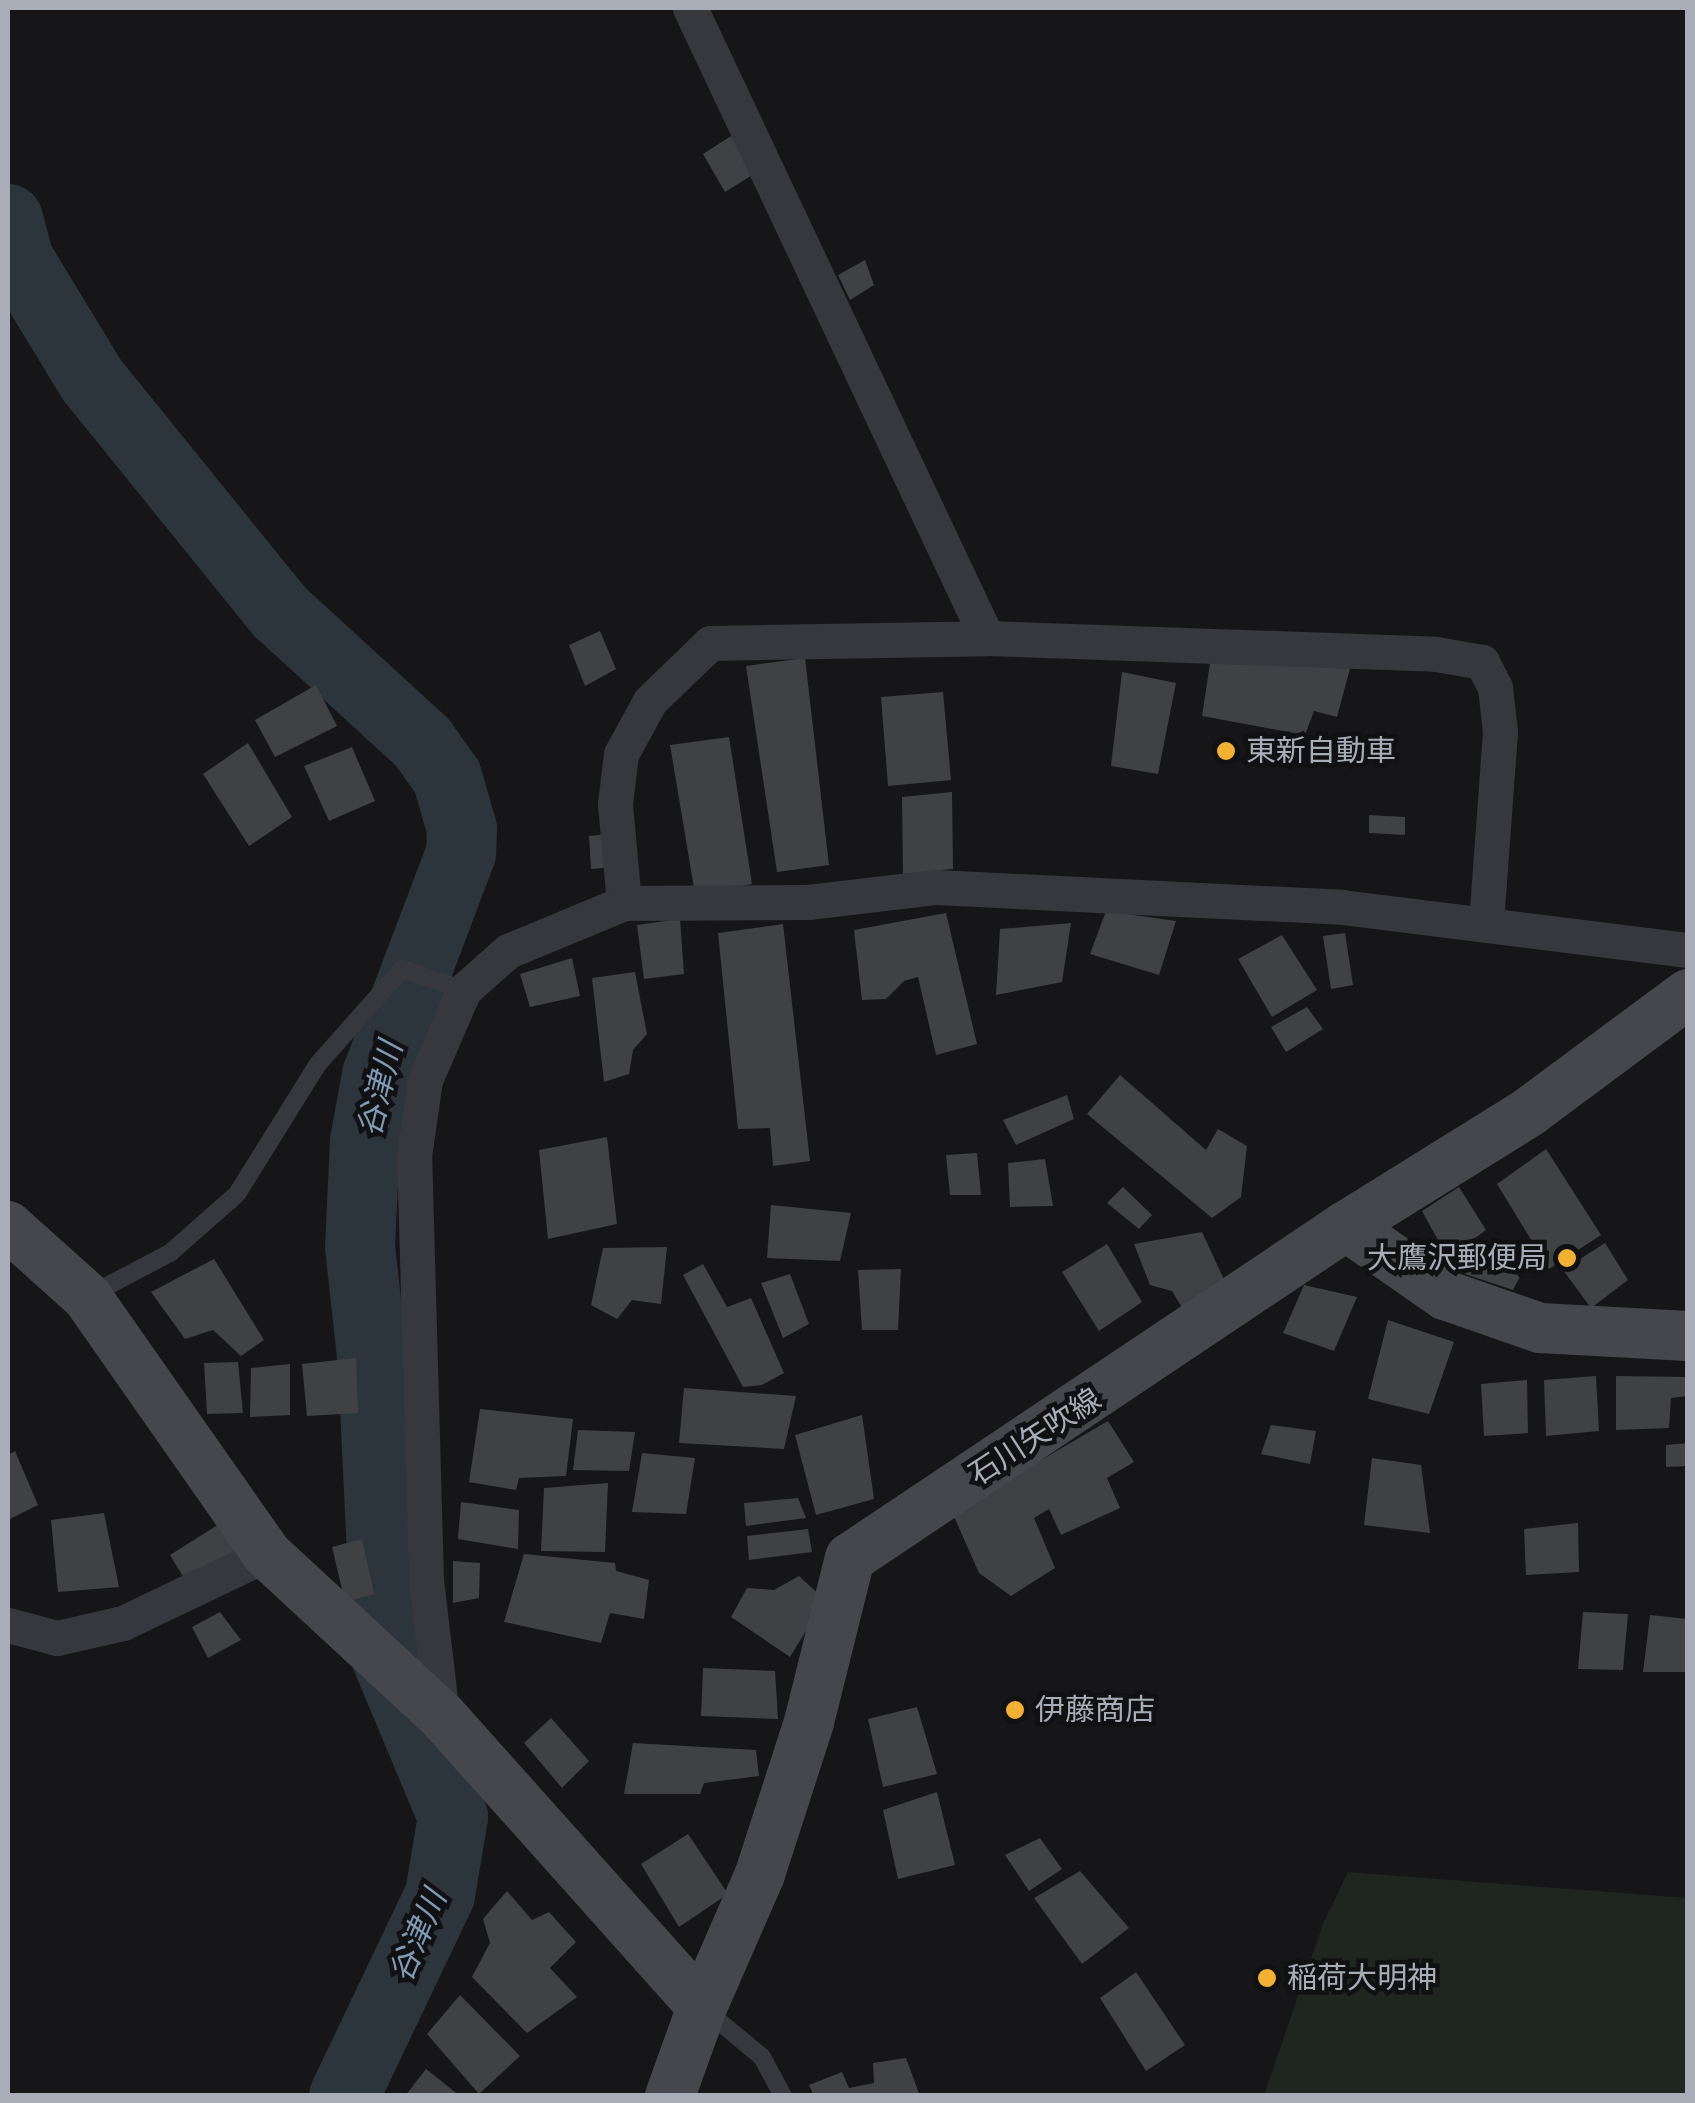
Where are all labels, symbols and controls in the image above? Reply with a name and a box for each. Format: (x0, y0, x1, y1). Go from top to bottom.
place label: 東新自動車 (1246, 733, 1396, 769)
marker: 東新自動車 (1215, 740, 1237, 762)
water label: 谷津川 (350, 1038, 410, 1140)
place label: 大鷹沢郵便局 (1367, 1240, 1547, 1276)
marker: 大鷹沢郵便局 (1556, 1247, 1578, 1269)
street label: 石川矢吹線 (962, 1381, 1108, 1493)
place label: 伊藤商店 (1035, 1692, 1155, 1728)
marker: 伊藤商店 (1004, 1699, 1026, 1721)
water label: 谷津川 (382, 1884, 454, 1988)
place label: 稲荷大明神 (1287, 1960, 1437, 1996)
marker: 稲荷大明神 (1256, 1967, 1278, 1989)

